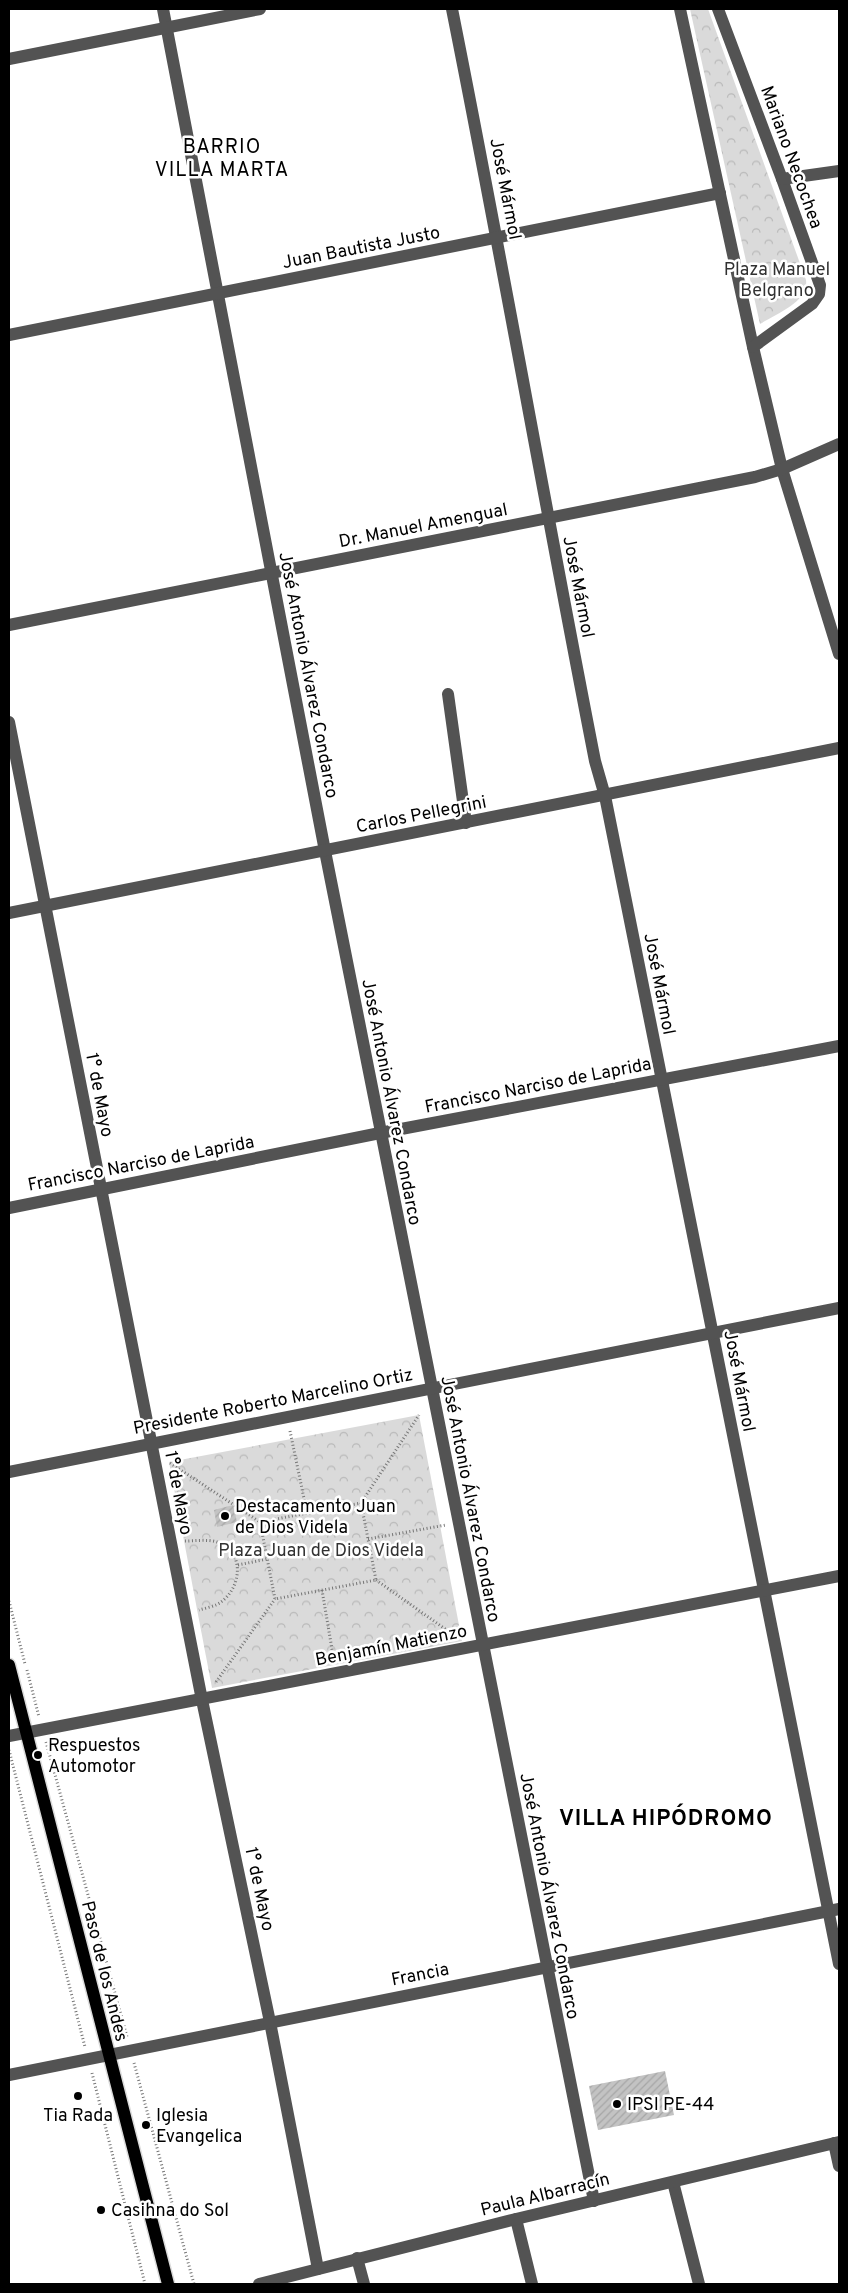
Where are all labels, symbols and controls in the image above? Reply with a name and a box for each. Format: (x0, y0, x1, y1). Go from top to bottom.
street label: Mariano Necochea (754, 83, 827, 232)
district label: BARRIO VILLA MARTA (155, 135, 289, 184)
street label: José Mármol (483, 137, 526, 242)
street label: Juan Bautista Justo (280, 222, 442, 275)
park label: Plaza Manuel Belgrano (724, 259, 830, 303)
street label: Dr. Manuel Amengual (337, 499, 510, 554)
street label: José Mármol (556, 535, 599, 640)
street label: José Antonio Álvarez Condarco (272, 550, 345, 800)
street label: Carlos Pellegrini (354, 792, 489, 839)
street label: José Mármol (637, 932, 680, 1037)
street label: José Antonio Álvarez Condarco (355, 977, 428, 1227)
street label: 1° de Mayo (79, 1051, 118, 1139)
street label: Francisco Narciso de Laprida (423, 1053, 654, 1120)
street label: Francisco Narciso de Laprida (26, 1131, 257, 1198)
street label: José Mármol (717, 1329, 760, 1434)
street label: Presidente Roberto Marcelino Ortiz (132, 1364, 415, 1441)
street label: José Antonio Álvarez Condarco (434, 1374, 507, 1624)
street label: 1° de Mayo (158, 1449, 197, 1537)
place label: Destacamento Juan de Dios Videla (235, 1496, 396, 1540)
marker: Destacamento Juan de Dios Videla (219, 1510, 231, 1522)
park label: Plaza Juan de Dios Videla (218, 1540, 424, 1563)
street label: Benjamín Matienzo (313, 1620, 469, 1672)
place label: Respuestos Automotor (48, 1735, 140, 1779)
marker: Respuestos Automotor (32, 1749, 44, 1761)
street label: José Antonio Álvarez Condarco (513, 1771, 586, 2021)
district label: VILLA HIPÓDROMO (559, 1803, 773, 1833)
street label: 1° de Mayo (238, 1845, 279, 1933)
street label: Paso de los Andes (75, 1899, 132, 2044)
street label: Francia (389, 1959, 451, 1992)
marker: Tia Rada (72, 2090, 84, 2102)
place label: IPSI PE-44 (627, 2094, 714, 2117)
marker: IPSI PE-44 (611, 2098, 623, 2110)
place label: Tia Rada (43, 2105, 113, 2128)
place label: Iglesia Evangelica (156, 2105, 242, 2149)
marker: Iglesia Evangelica (140, 2119, 152, 2131)
street label: Paula Albarracín (478, 2168, 612, 2223)
place label: Casihna do Sol (111, 2200, 229, 2223)
marker: Casihna do Sol (95, 2204, 107, 2216)

